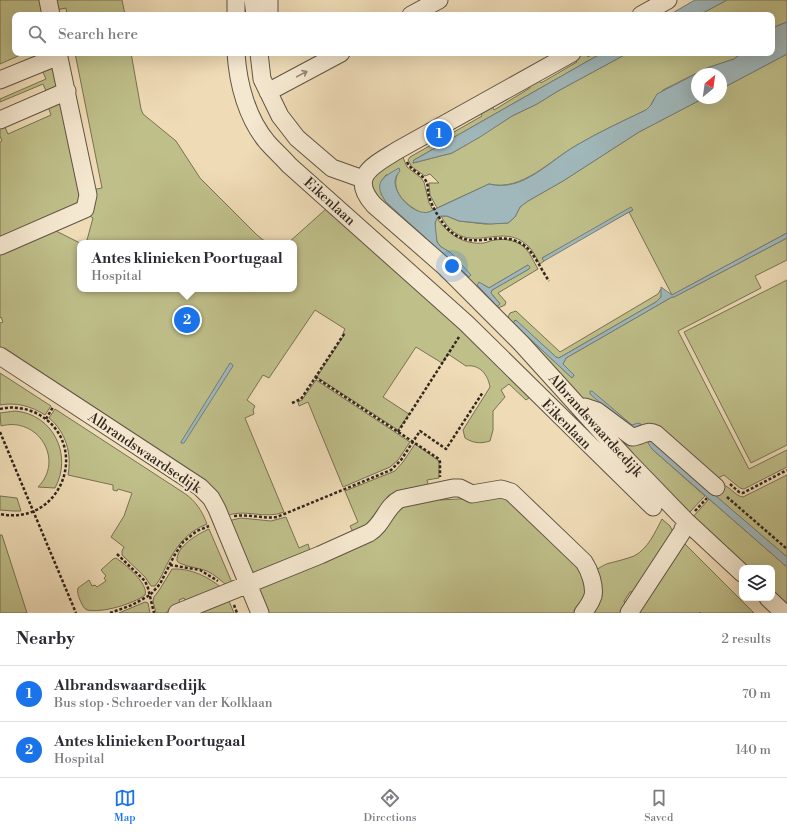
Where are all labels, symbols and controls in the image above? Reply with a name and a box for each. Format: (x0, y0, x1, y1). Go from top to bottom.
search box (12, 12, 775, 56)
icon: search (26, 23, 48, 45)
text: Search here (58, 25, 138, 44)
north arrow (691, 68, 727, 104)
one-way arrow (296, 69, 308, 77)
pin: 1 (426, 119, 452, 149)
street label: Eikenlaan (300, 174, 359, 230)
popup (77, 240, 297, 292)
text: Antes klinieken Poortugaal (91, 249, 283, 268)
your location (442, 256, 462, 276)
text: Hospital (91, 268, 142, 284)
pin: 2 (174, 305, 200, 335)
street label: Albrandswaardsedijk (543, 370, 647, 482)
street label: Eikenlaan (537, 396, 596, 454)
street label: Albrandswaardsedijk (84, 408, 205, 498)
map controls (739, 565, 775, 601)
button: layers (739, 565, 775, 601)
text: Nearby (16, 628, 75, 650)
text: 2 results (722, 631, 771, 647)
text: Albrandswaardsedijk (54, 676, 207, 695)
text: 1 (26, 686, 32, 702)
text: 70 m (742, 686, 771, 702)
text: Bus stop · Schroeder van der Kolklaan (54, 695, 272, 711)
text: Antes klinieken Poortugaal (54, 732, 245, 751)
text: 2 (25, 742, 33, 758)
text: 140 m (735, 742, 771, 758)
text: Hospital (54, 751, 104, 767)
tab: Map (114, 787, 136, 825)
tab: Directions (364, 787, 417, 825)
tab: Saved (644, 787, 673, 825)

